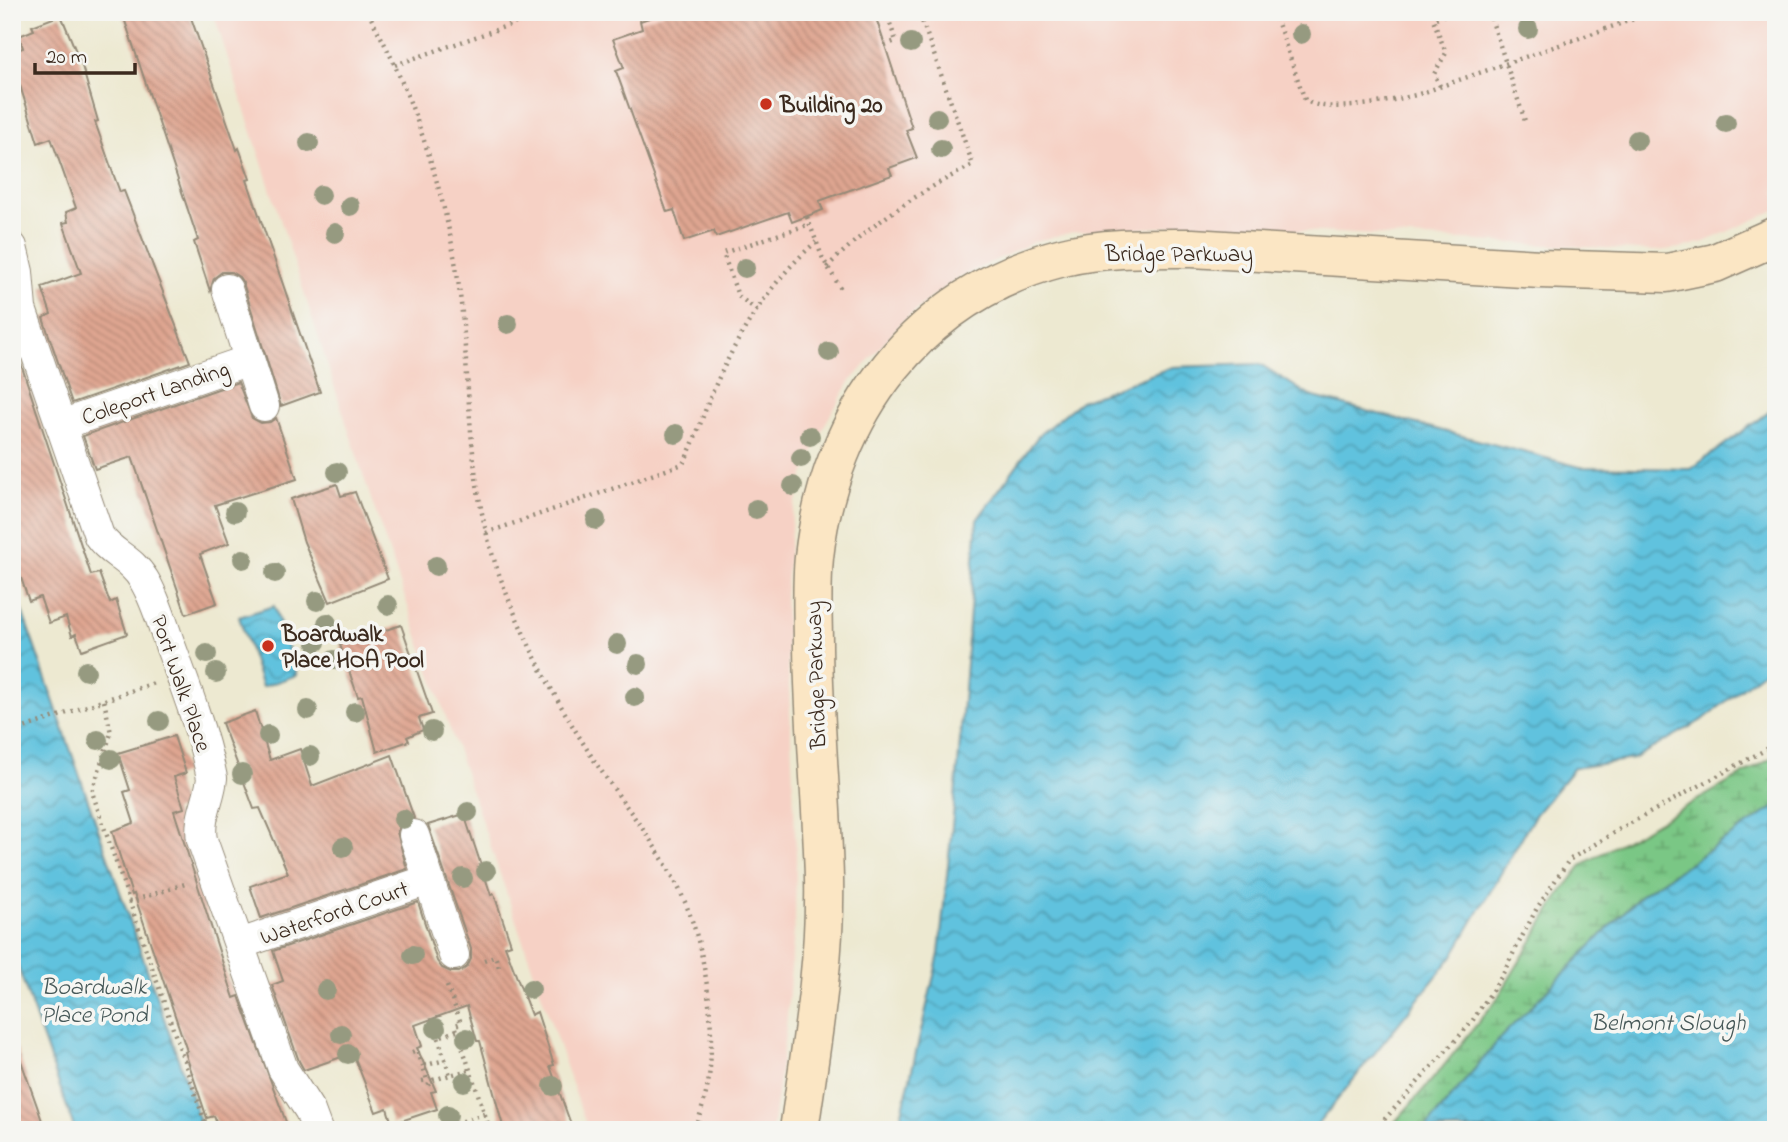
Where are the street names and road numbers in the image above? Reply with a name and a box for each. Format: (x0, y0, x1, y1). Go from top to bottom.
street label: Bridge Parkway (1104, 239, 1253, 274)
street label: Coleport Landing (78, 354, 234, 436)
street label: Bridge Parkway (798, 600, 839, 750)
street label: Port Walk Place (141, 611, 219, 758)
street label: Waterford Court (256, 873, 414, 955)

